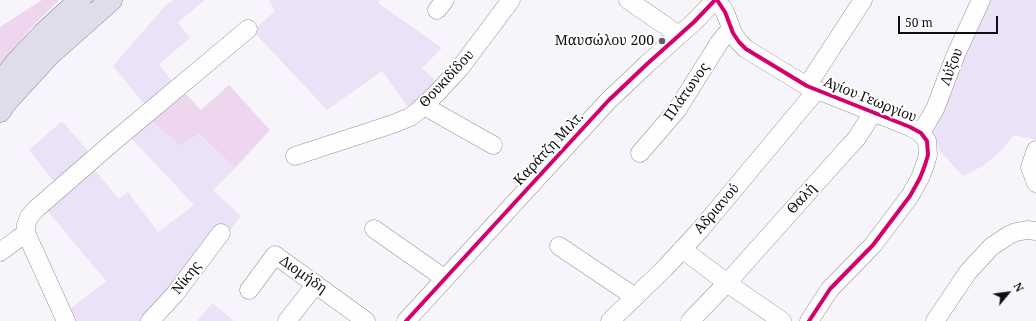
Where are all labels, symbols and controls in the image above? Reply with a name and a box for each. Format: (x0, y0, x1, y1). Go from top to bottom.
scale bar (900, 8, 1000, 34)
text: 50 m (905, 14, 933, 31)
place label: Μαυσώλου 200 (555, 33, 654, 49)
marker: Μαυσώλου 200 (657, 36, 667, 46)
street label: Λύξου (937, 46, 967, 88)
street label: Θουκιδίδου (416, 47, 478, 111)
street label: Πλάτωνος (661, 60, 713, 124)
street label: Αγίου Γεωργίου (821, 74, 919, 126)
street label: Καράτζη Μιλτ. (511, 109, 587, 189)
street label: Αδριανού (691, 180, 743, 238)
street label: Θαλή (784, 180, 820, 218)
street label: Διομήδη (276, 253, 330, 297)
street label: Νίκης (169, 258, 205, 298)
north arrow (988, 273, 1028, 313)
text: N (1010, 280, 1028, 294)

